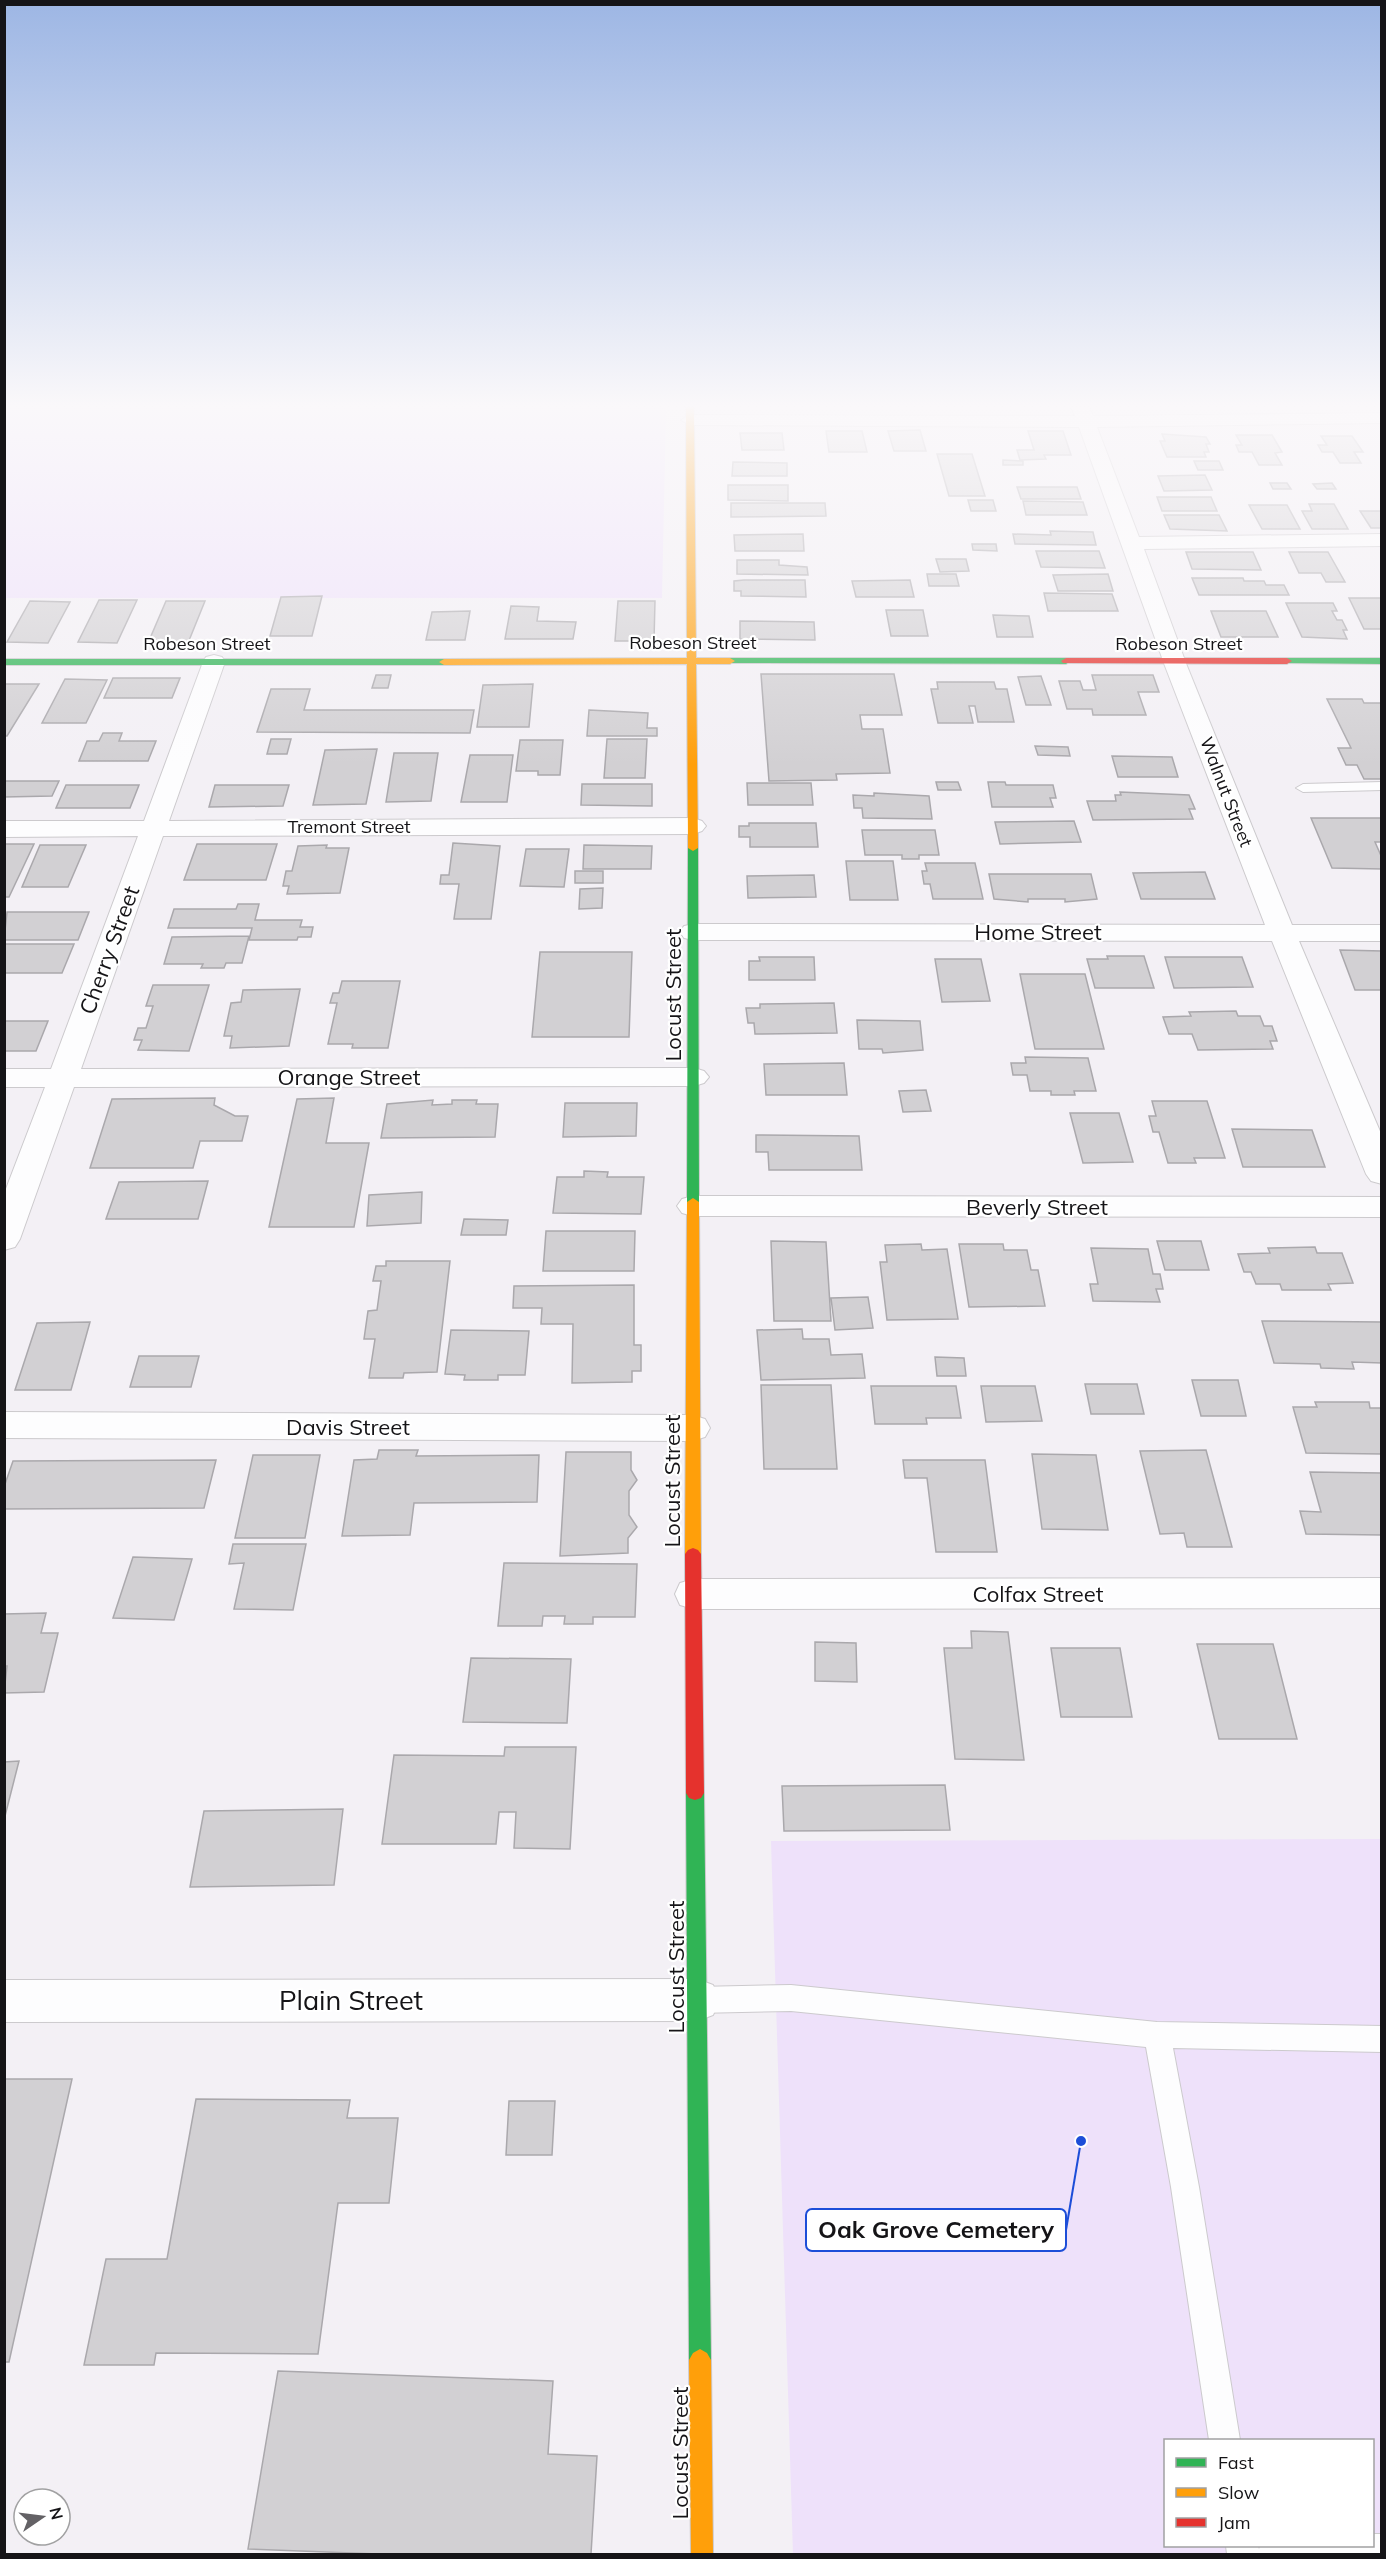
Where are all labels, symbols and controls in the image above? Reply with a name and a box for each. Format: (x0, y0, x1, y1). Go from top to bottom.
street label: Robeson Street (629, 631, 757, 654)
street label: Robeson Street (143, 632, 271, 655)
street label: Robeson Street (1115, 632, 1243, 655)
street label: Walnut Street (1195, 734, 1258, 850)
street label: Tremont Street (287, 815, 411, 838)
street label: Cherry Street (73, 882, 145, 1018)
street label: Home Street (974, 918, 1102, 946)
street label: Locust Street (659, 928, 687, 1062)
street label: Orange Street (278, 1063, 421, 1091)
street label: Beverly Street (966, 1193, 1108, 1221)
street label: Davis Street (286, 1413, 410, 1441)
street label: Locust Street (658, 1414, 686, 1548)
street label: Colfax Street (973, 1580, 1104, 1608)
street label: Locust Street (662, 1900, 690, 2034)
street label: Plain Street (279, 1983, 423, 2017)
callout: Oak Grove Cemetery (806, 2209, 1066, 2251)
text: Oak Grove Cemetery (818, 2214, 1055, 2244)
street label: Locust Street (666, 2386, 694, 2520)
legend (1164, 2439, 1374, 2547)
text: Fast (1218, 2451, 1254, 2474)
text: Slow (1218, 2481, 1260, 2504)
north arrow (12, 2487, 72, 2547)
text: N (45, 2505, 68, 2522)
text: Jam (1218, 2511, 1251, 2534)

